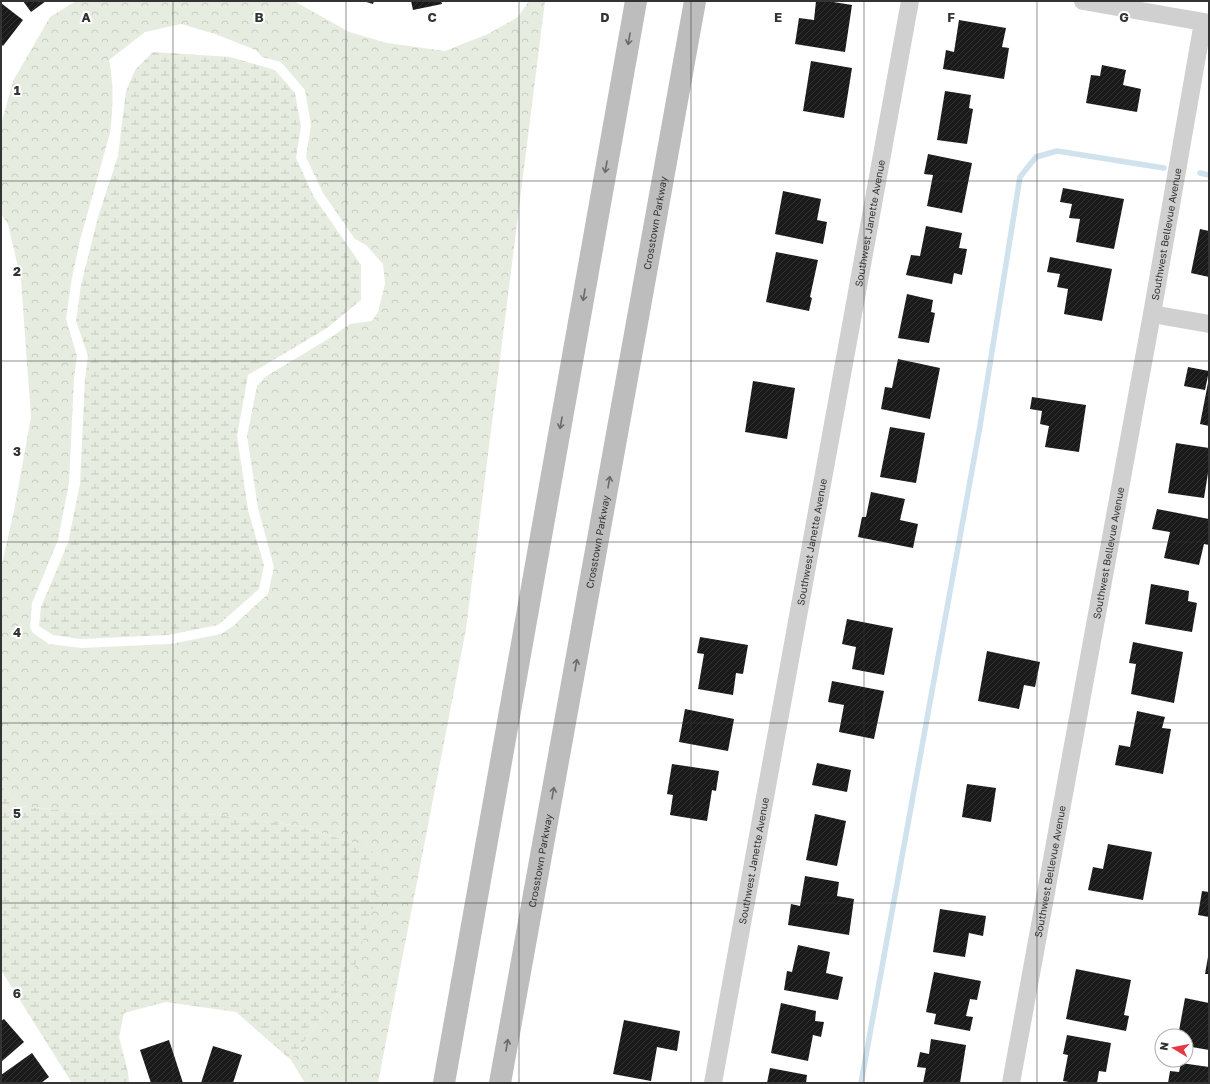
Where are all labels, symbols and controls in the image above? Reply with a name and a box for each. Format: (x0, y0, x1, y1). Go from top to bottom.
text: A (81, 9, 91, 25)
text: B (254, 9, 264, 25)
text: C (427, 9, 437, 25)
text: D (600, 9, 610, 25)
text: E (774, 9, 782, 25)
text: F (947, 9, 955, 25)
text: G (1119, 9, 1129, 25)
one-way arrow (625, 33, 633, 46)
text: 1 (14, 82, 21, 98)
street label: Southwest Janette Avenue (852, 158, 887, 288)
one-way arrow (602, 161, 610, 174)
street label: Southwest Bellevue Avenue (1149, 167, 1183, 301)
street label: Crosstown Parkway (641, 175, 669, 270)
text: 2 (13, 263, 21, 279)
one-way arrow (579, 289, 587, 302)
one-way arrow (557, 417, 565, 430)
text: 3 (13, 443, 21, 459)
one-way arrow (605, 476, 613, 489)
street label: Southwest Janette Avenue (794, 477, 829, 606)
street label: Southwest Bellevue Avenue (1090, 486, 1126, 620)
street label: Crosstown Parkway (583, 494, 612, 589)
text: 4 (13, 624, 21, 640)
one-way arrow (572, 659, 580, 672)
one-way arrow (549, 787, 557, 800)
street label: Southwest Janette Avenue (736, 796, 771, 925)
street label: Southwest Bellevue Avenue (1032, 804, 1068, 938)
text: 5 (13, 805, 21, 821)
street label: Crosstown Parkway (526, 813, 554, 908)
text: 6 (13, 985, 21, 1001)
north arrow (1154, 1028, 1194, 1068)
one-way arrow (504, 1039, 512, 1052)
text: N (1157, 1041, 1171, 1051)

